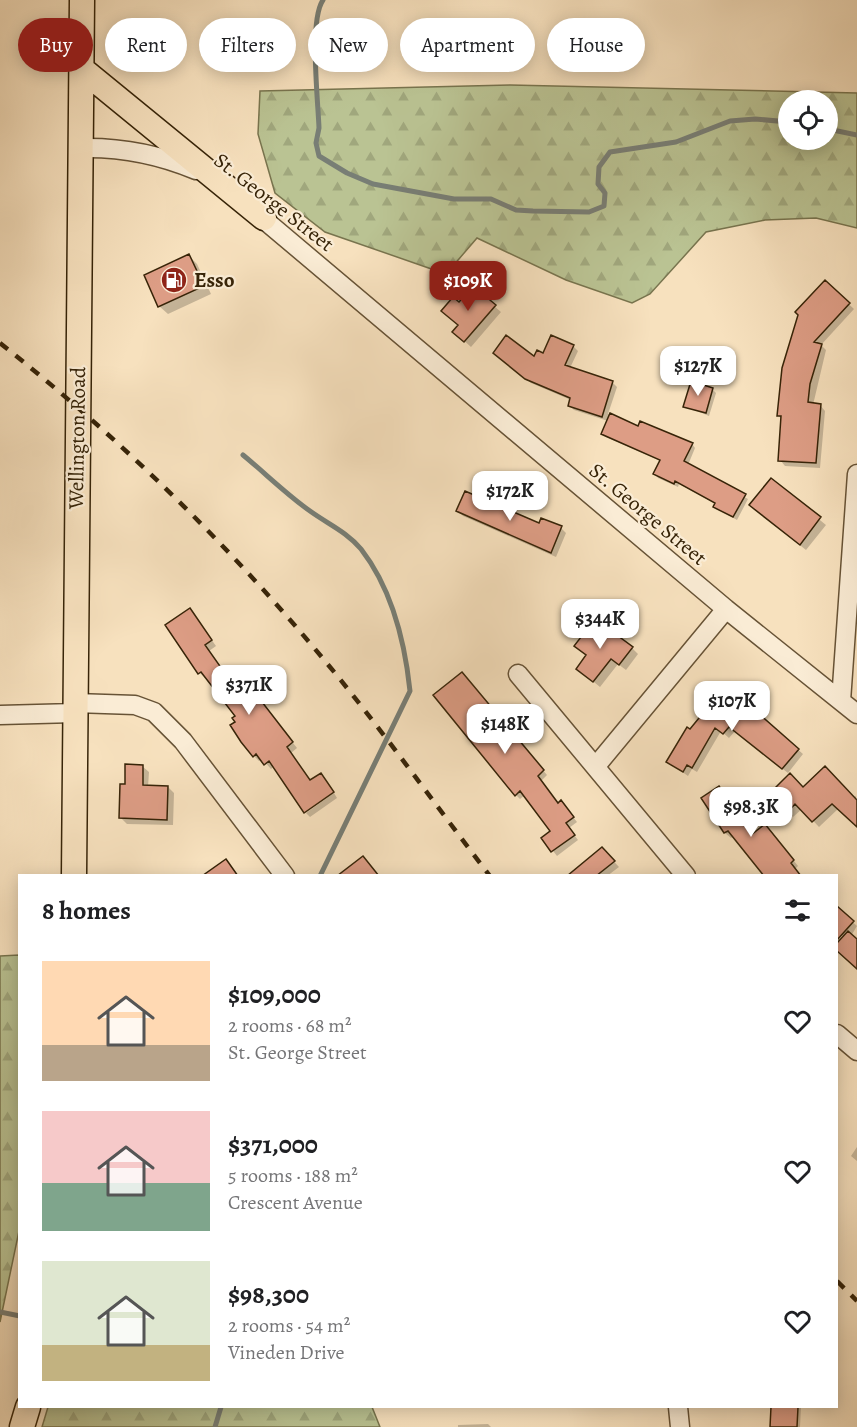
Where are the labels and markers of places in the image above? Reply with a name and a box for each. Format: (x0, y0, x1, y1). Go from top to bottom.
pin: $109K (426, 261, 510, 312)
fuel station icon: Esso (159, 265, 189, 295)
place label: Esso (194, 266, 235, 294)
pin: $127K (656, 346, 740, 397)
pin: $172K (468, 471, 552, 522)
pin: $344K (558, 599, 642, 650)
pin: $371K (207, 665, 291, 716)
pin: $107K (690, 681, 774, 732)
pin: $148K (463, 704, 547, 755)
pin: $98.3K (702, 787, 800, 838)

